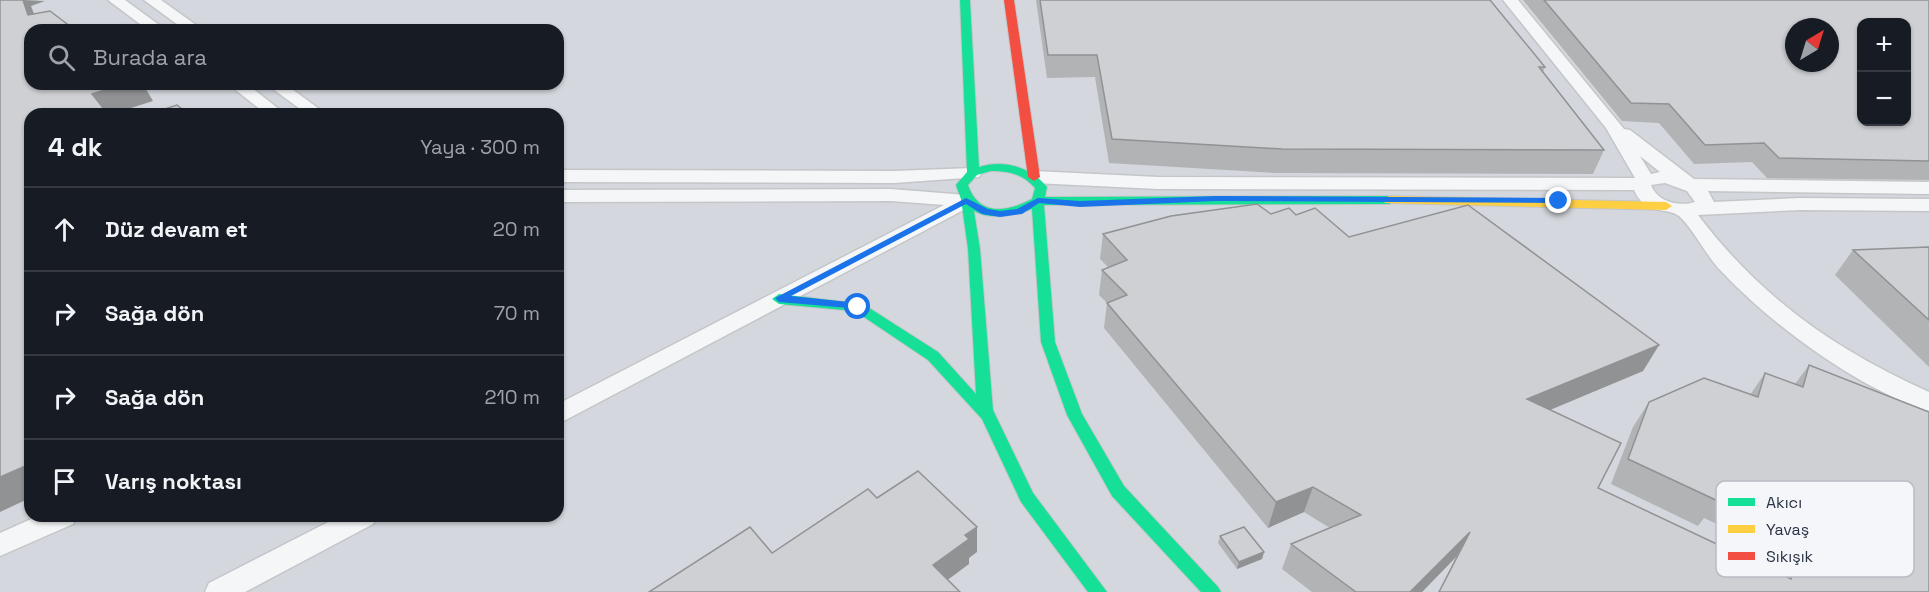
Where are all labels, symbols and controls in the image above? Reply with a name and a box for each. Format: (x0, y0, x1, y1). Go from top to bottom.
north arrow (1785, 18, 1839, 72)
map controls (1857, 18, 1911, 126)
button: + (1857, 18, 1911, 72)
search box (24, 24, 564, 90)
icon: search (45, 41, 78, 74)
text: Burada ara (93, 43, 207, 71)
button: − (1857, 72, 1911, 126)
text: 4 dk (48, 130, 102, 164)
text: Yaya · 300 m (420, 134, 540, 160)
route end (1545, 187, 1571, 213)
icon: ahead (48, 213, 81, 246)
text: Düz devam et (105, 215, 248, 243)
text: 20 m (493, 216, 540, 242)
route start (844, 293, 870, 319)
icon: right (48, 297, 81, 330)
text: Sağa dön (105, 299, 204, 327)
text: 70 m (494, 300, 540, 326)
icon: right (48, 381, 81, 414)
text: Sağa dön (105, 383, 204, 411)
text: 210 m (484, 384, 540, 410)
icon: arrive (48, 465, 81, 498)
text: Varış noktası (105, 467, 242, 495)
legend (1716, 481, 1914, 577)
text: Akıcı (1766, 492, 1802, 513)
text: Yavaş (1766, 519, 1809, 540)
text: Sıkışık (1766, 546, 1814, 567)

